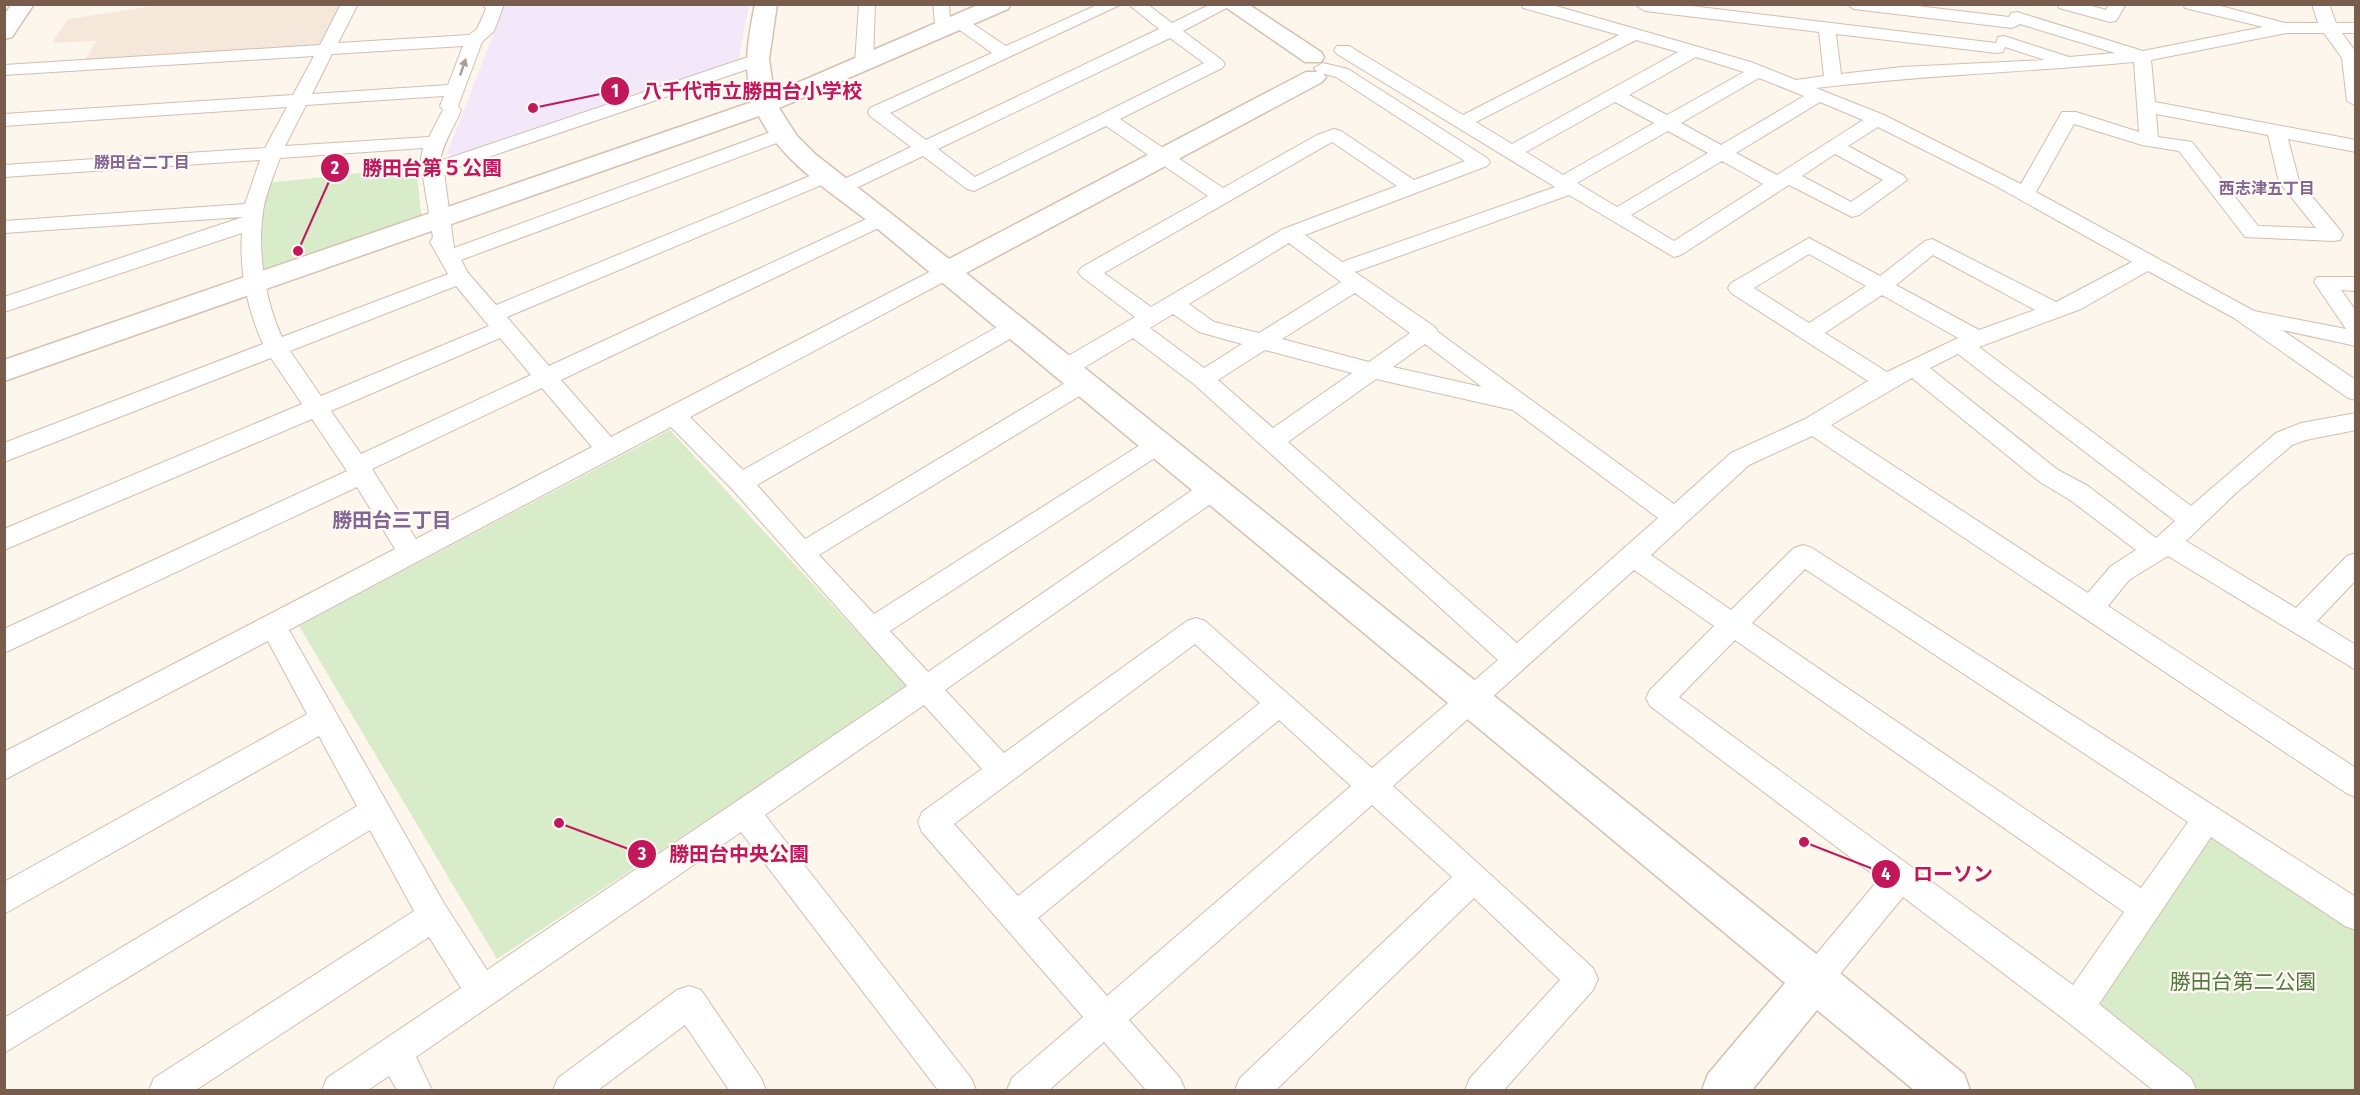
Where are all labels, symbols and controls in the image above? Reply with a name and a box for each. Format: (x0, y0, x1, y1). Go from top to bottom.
one-way arrow (459, 58, 468, 76)
callout: 八千代市立勝田台小学校 (600, 72, 874, 110)
text: 八千代市立勝田台小学校 (642, 79, 862, 103)
text: 1 (611, 80, 619, 102)
callout: 勝田台第５公園 (320, 149, 514, 187)
district label: 勝田台二丁目 (94, 153, 190, 172)
text: 勝田台第５公園 (362, 156, 502, 180)
text: 2 (330, 157, 339, 179)
district label: 西志津五丁目 (2219, 179, 2315, 198)
district label: 勝田台三丁目 (332, 508, 452, 532)
callout: 勝田台中央公園 (627, 835, 821, 873)
text: 勝田台中央公園 (669, 842, 809, 866)
text: 3 (637, 843, 647, 865)
callout: ローソン (1871, 855, 2005, 893)
text: ローソン (1913, 862, 1993, 886)
text: 4 (1881, 863, 1891, 885)
park label: 勝田台第二公園 (2170, 969, 2317, 995)

